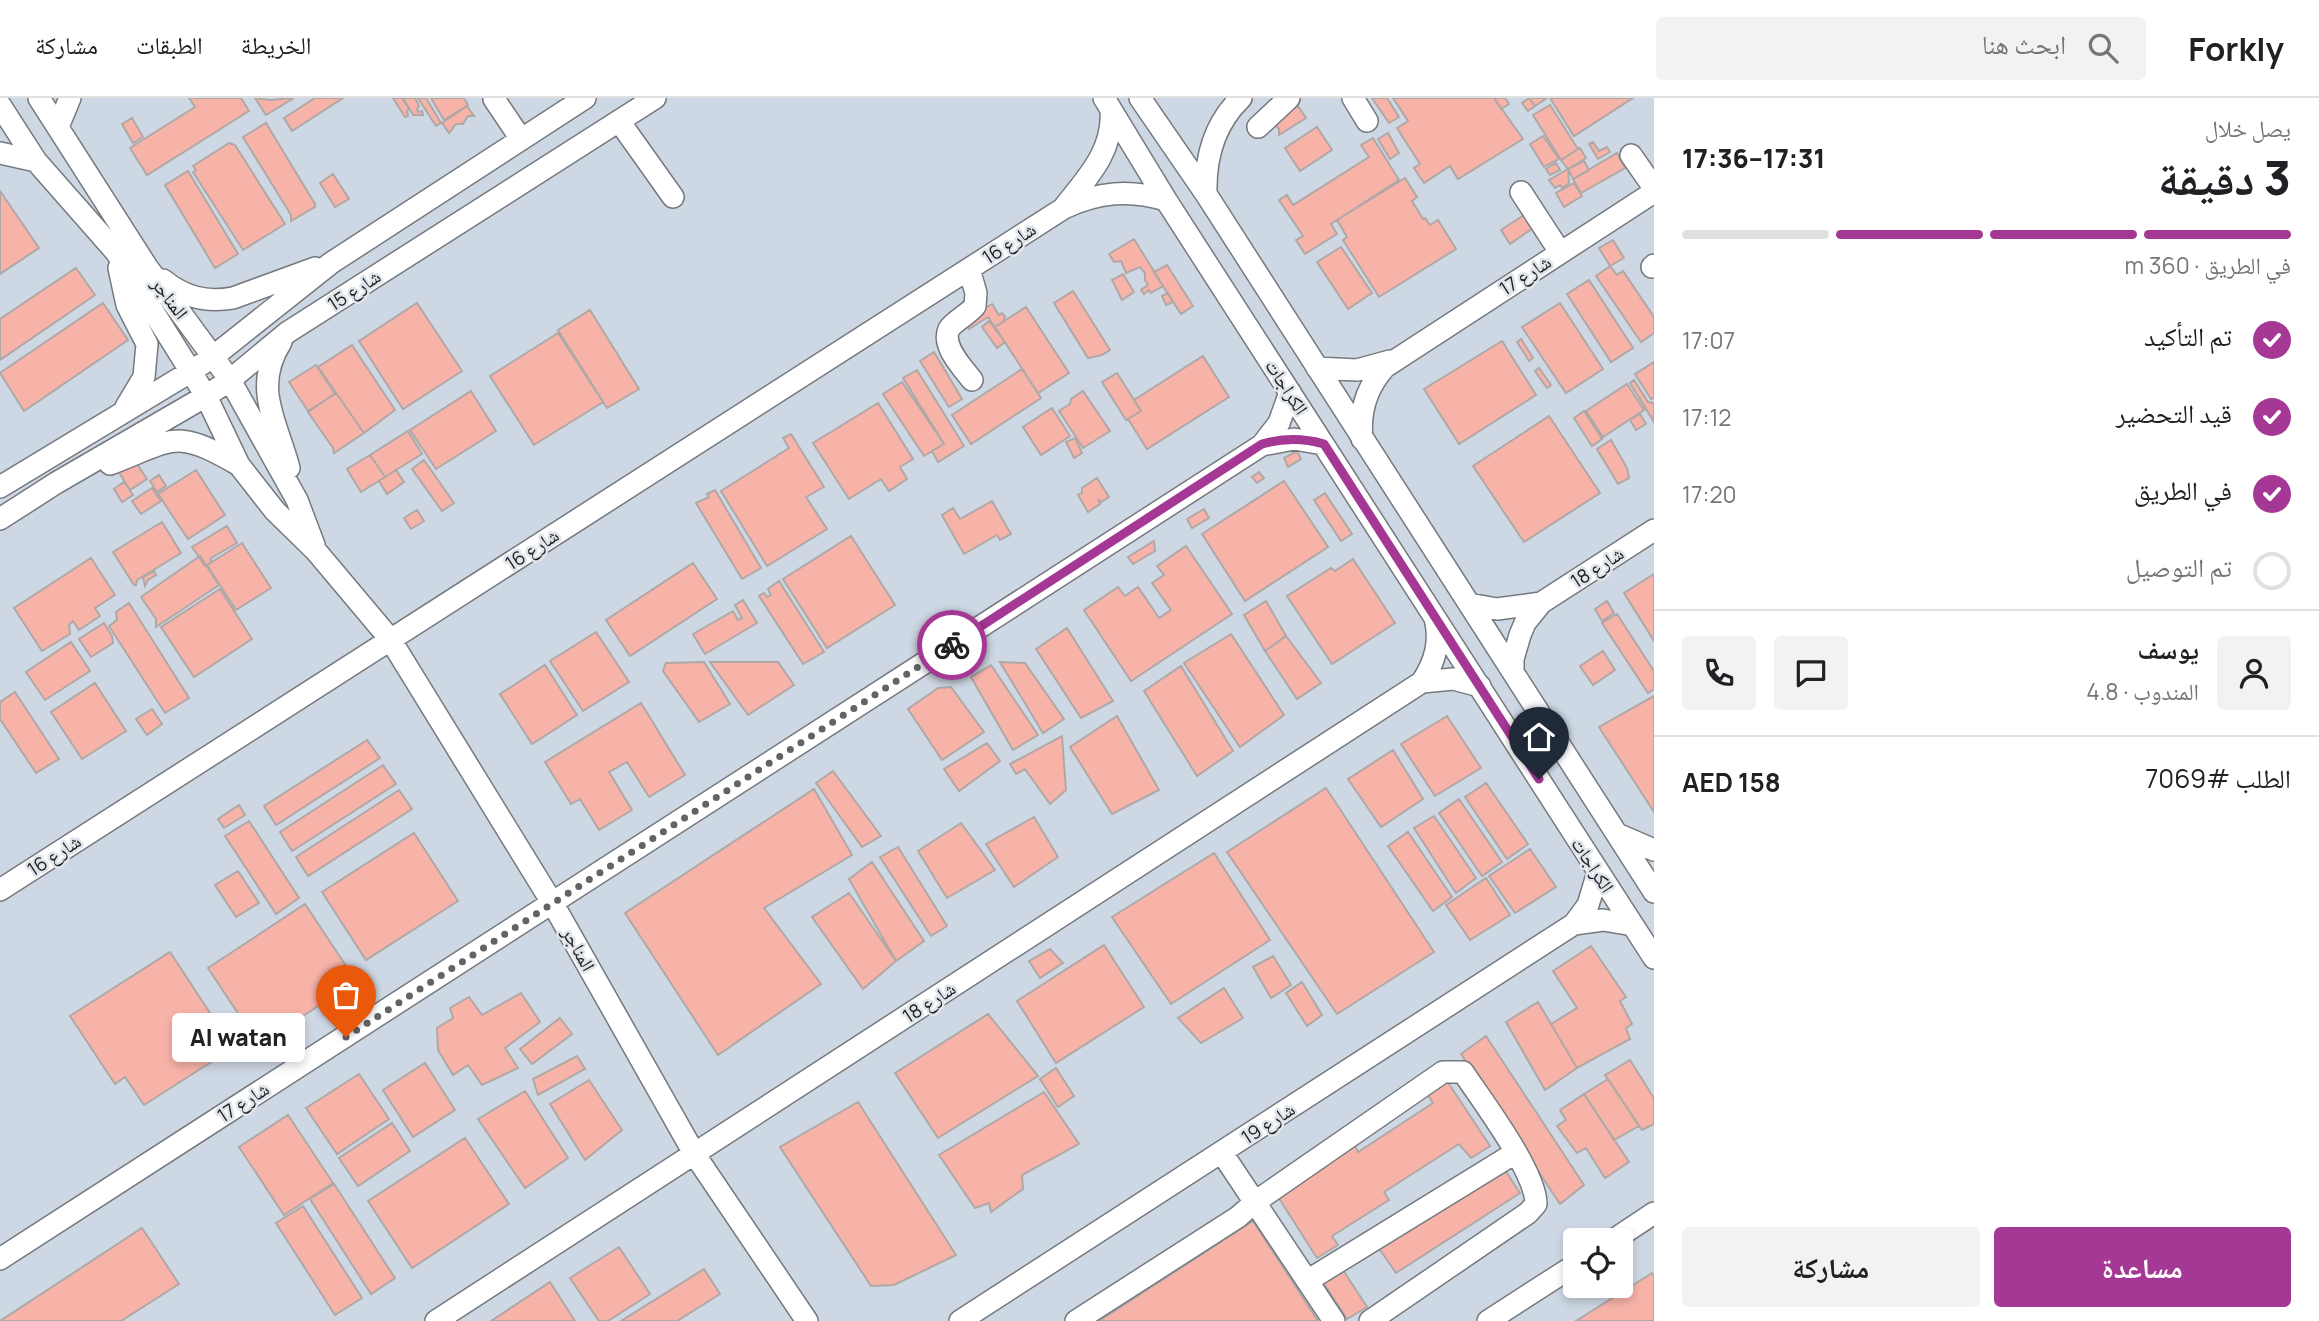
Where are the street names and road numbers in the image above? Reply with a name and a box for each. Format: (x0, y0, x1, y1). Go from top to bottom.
street label: شارع 16 (977, 216, 1041, 270)
street label: شارع 17 (1494, 249, 1556, 301)
street label: شارع 15 (322, 263, 386, 317)
street label: المناجر (145, 271, 194, 324)
street label: الكراجات (1259, 354, 1315, 420)
street label: شارع 16 (500, 522, 564, 576)
street label: شارع 18 (1565, 540, 1629, 594)
street label: شارع 16 (22, 828, 86, 882)
street label: الكراجات (1565, 832, 1621, 898)
street label: المناجر (556, 921, 602, 976)
street label: شارع 18 (897, 975, 961, 1029)
street label: شارع 17 (212, 1076, 274, 1128)
street label: شارع 19 (1236, 1096, 1300, 1150)

